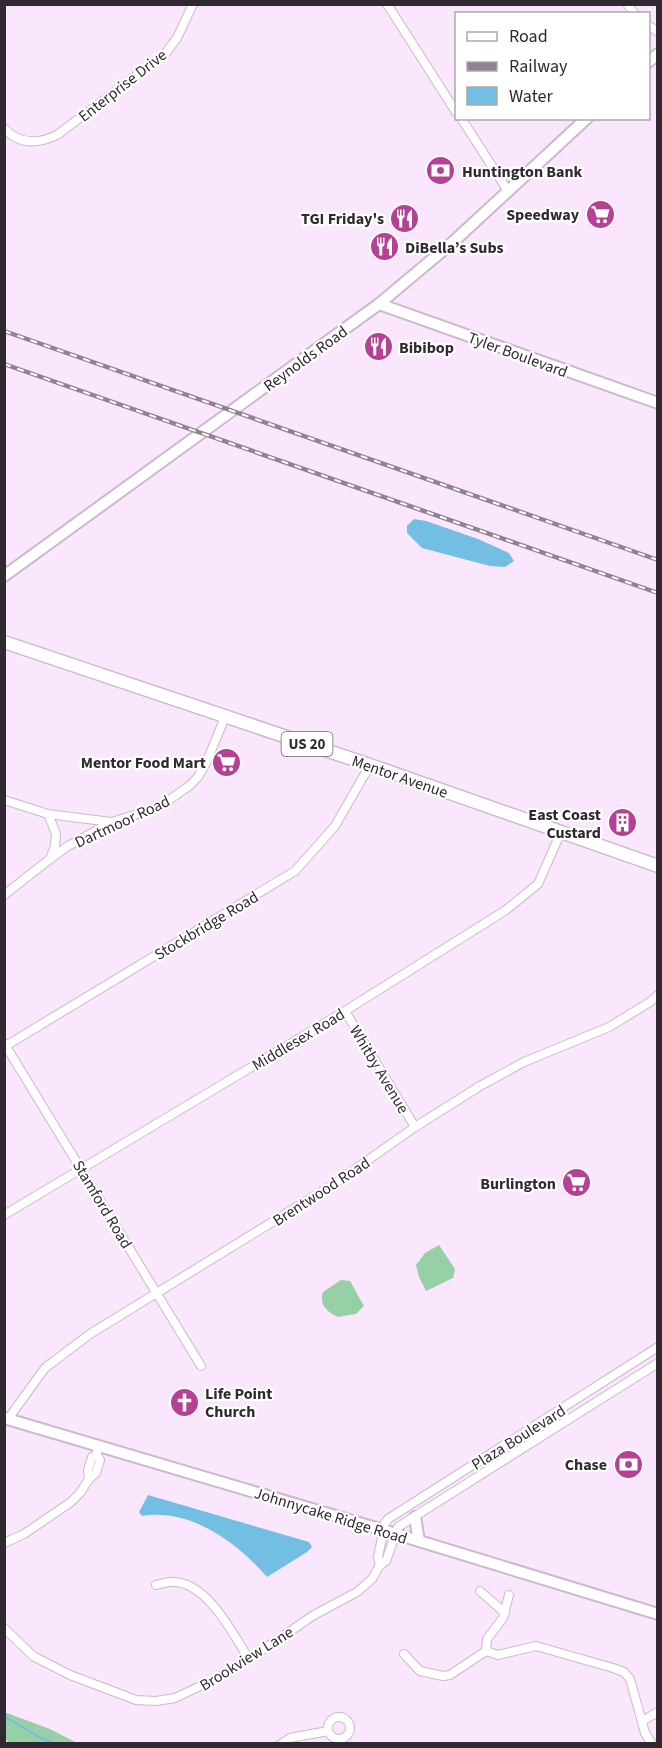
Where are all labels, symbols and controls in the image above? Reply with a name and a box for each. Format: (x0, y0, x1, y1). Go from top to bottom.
legend (455, 12, 650, 120)
text: Road (509, 24, 548, 49)
street label: Enterprise Drive (74, 44, 171, 127)
text: Railway (509, 54, 568, 79)
text: Water (509, 84, 553, 109)
bank icon: Huntington Bank (425, 155, 457, 187)
place label: Huntington Bank (462, 161, 583, 183)
supermarket icon: Speedway (584, 198, 616, 230)
restaurant icon: TGI Friday's (389, 202, 421, 234)
place label: Speedway (506, 204, 580, 226)
place label: TGI Friday's (301, 208, 384, 230)
restaurant icon: DiBella’s Subs (368, 231, 400, 263)
place label: DiBella’s Subs (405, 237, 504, 259)
street label: Reynolds Road (259, 321, 352, 397)
street label: Tyler Boulevard (465, 327, 571, 383)
restaurant icon: Bibibop (362, 331, 394, 363)
place label: Bibibop (399, 337, 454, 359)
road number: US 20 (282, 732, 332, 756)
supermarket icon: Mentor Food Mart (211, 746, 243, 778)
street label: Mentor Avenue (349, 750, 451, 804)
place label: Mentor Food Mart (81, 752, 206, 774)
street label: Dartmoor Road (71, 790, 174, 854)
place label: East Coast Custard (528, 804, 601, 844)
building icon: East Coast Custard (606, 807, 638, 839)
street label: Stockbridge Road (150, 886, 263, 966)
street label: Middlesex Road (248, 1004, 349, 1076)
street label: Whitby Avenue (344, 1021, 414, 1118)
street label: Brentwood Road (269, 1152, 375, 1232)
street label: Stamford Road (67, 1156, 137, 1253)
supermarket icon: Burlington (561, 1167, 593, 1199)
place label: Burlington (480, 1173, 556, 1195)
place label: Life Point Church (205, 1383, 272, 1423)
church icon: Life Point Church (168, 1386, 200, 1418)
street label: Plaza Boulevard (467, 1400, 570, 1476)
bank icon: Chase (612, 1448, 644, 1480)
place label: Chase (565, 1454, 607, 1476)
street label: Johnnycake Ridge Road (251, 1482, 410, 1550)
street label: Brookview Lane (195, 1621, 298, 1696)

